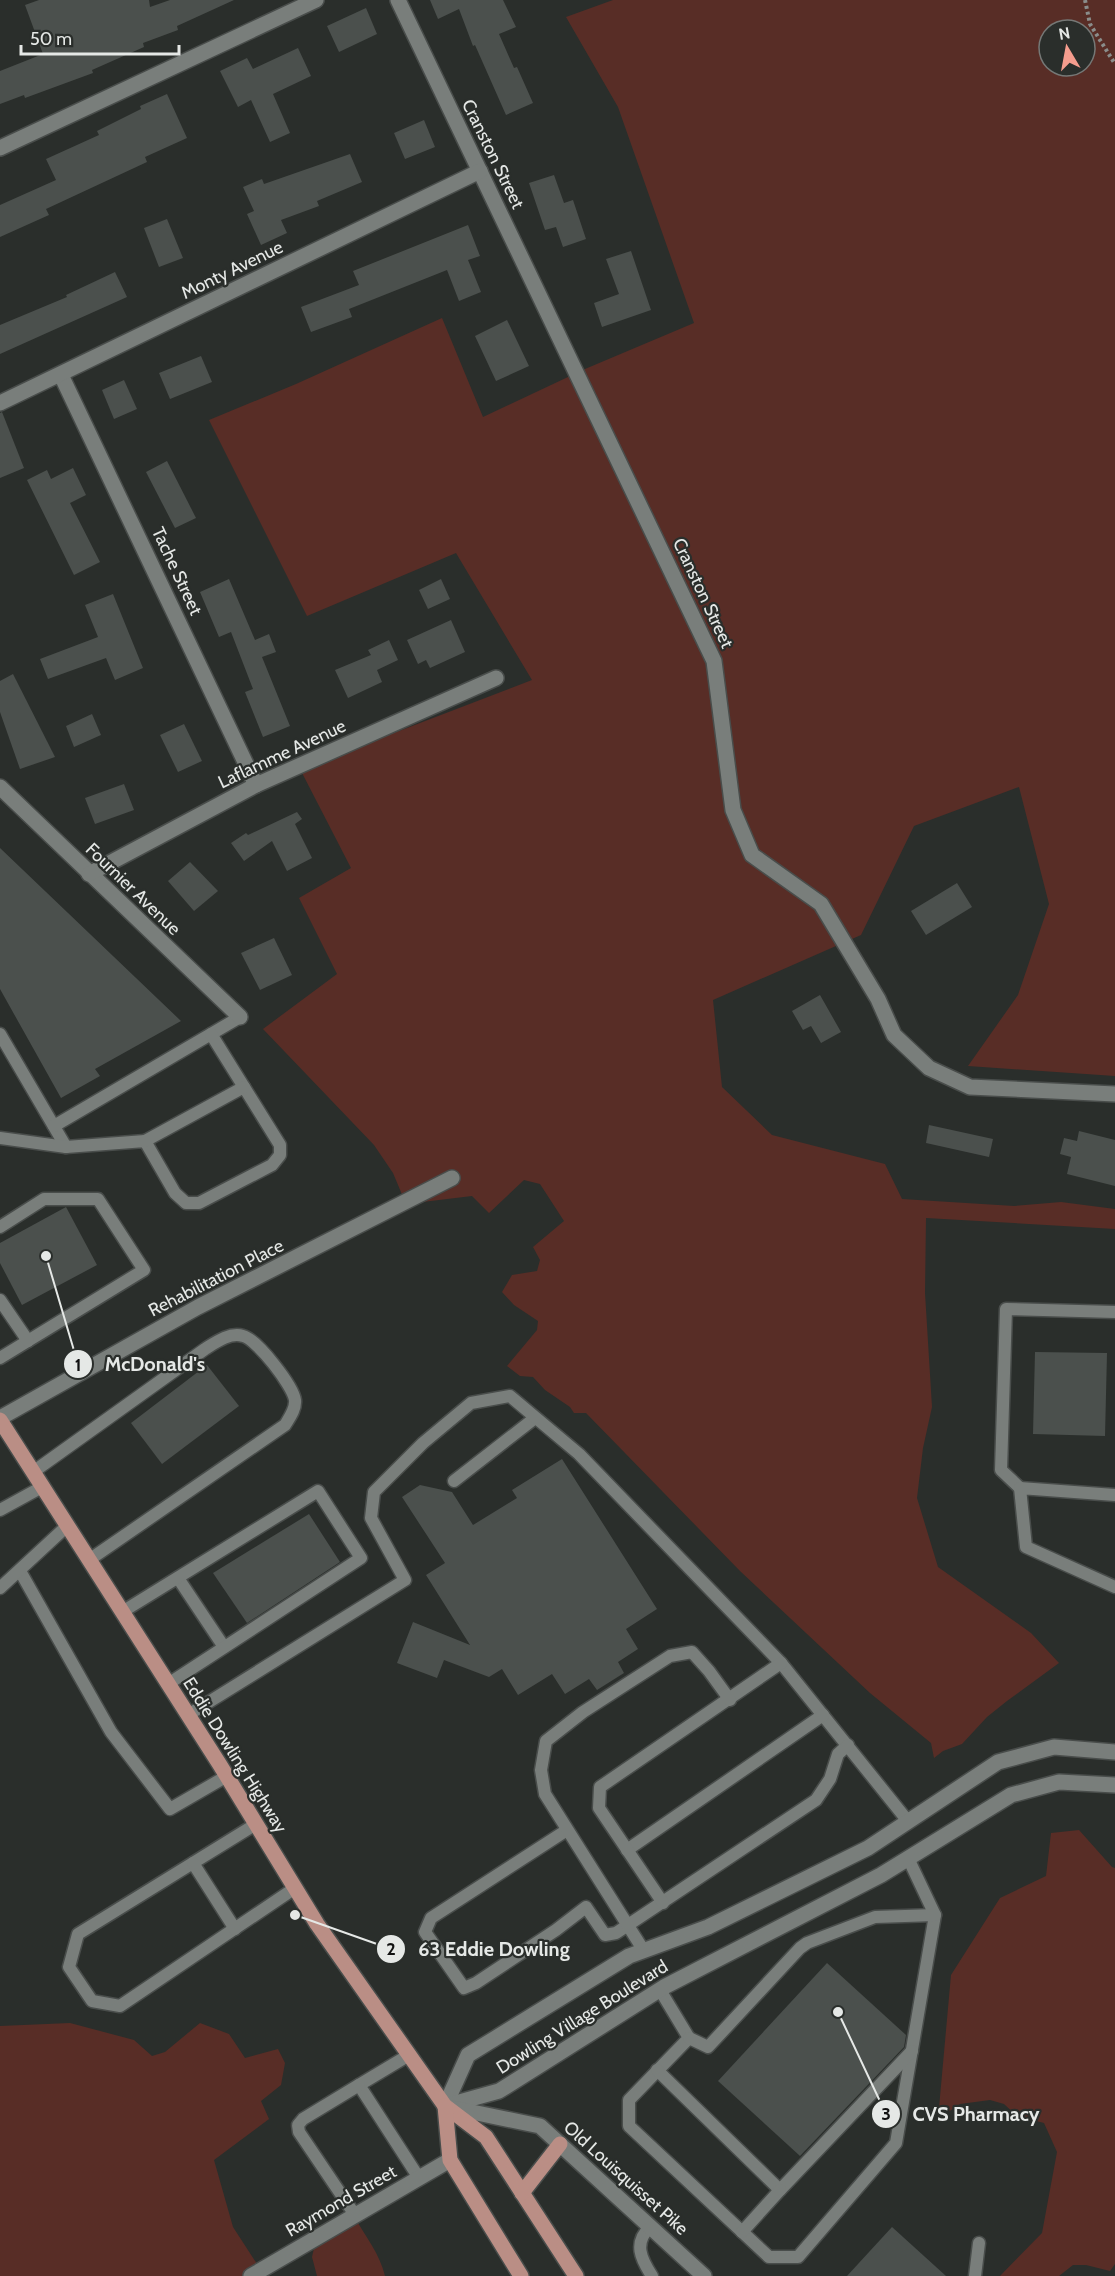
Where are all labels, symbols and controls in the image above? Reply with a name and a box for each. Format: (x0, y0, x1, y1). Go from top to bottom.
scale bar (21, 18, 178, 56)
north arrow (1037, 18, 1097, 78)
text: N (1057, 23, 1072, 44)
text: 50 m (30, 28, 72, 50)
street label: Cranston Street (457, 96, 529, 212)
street label: Monty Avenue (178, 236, 286, 304)
street label: Tache Street (147, 523, 207, 619)
street label: Cranston Street (668, 534, 738, 652)
street label: Laflamme Avenue (215, 715, 349, 793)
street label: Fournier Avenue (81, 838, 185, 940)
street label: Rehabilitation Place (145, 1234, 287, 1322)
callout: McDonald's (63, 1345, 217, 1383)
text: McDonald's (105, 1352, 205, 1376)
text: 1 (75, 1354, 81, 1376)
street label: Eddie Dowling Highway (178, 1673, 292, 1837)
callout: 63 Eddie Dowling (376, 1930, 581, 1968)
text: 63 Eddie Dowling (418, 1937, 570, 1961)
text: 2 (386, 1938, 396, 1960)
street label: Dowling Village Boulevard (492, 1955, 672, 2079)
callout: CVS Pharmacy (871, 2095, 1052, 2133)
text: CVS Pharmacy (912, 2102, 1040, 2126)
text: 3 (881, 2103, 891, 2125)
street label: Old Louisquisset Pike (559, 2116, 693, 2240)
street label: Raymond Street (282, 2160, 400, 2242)

